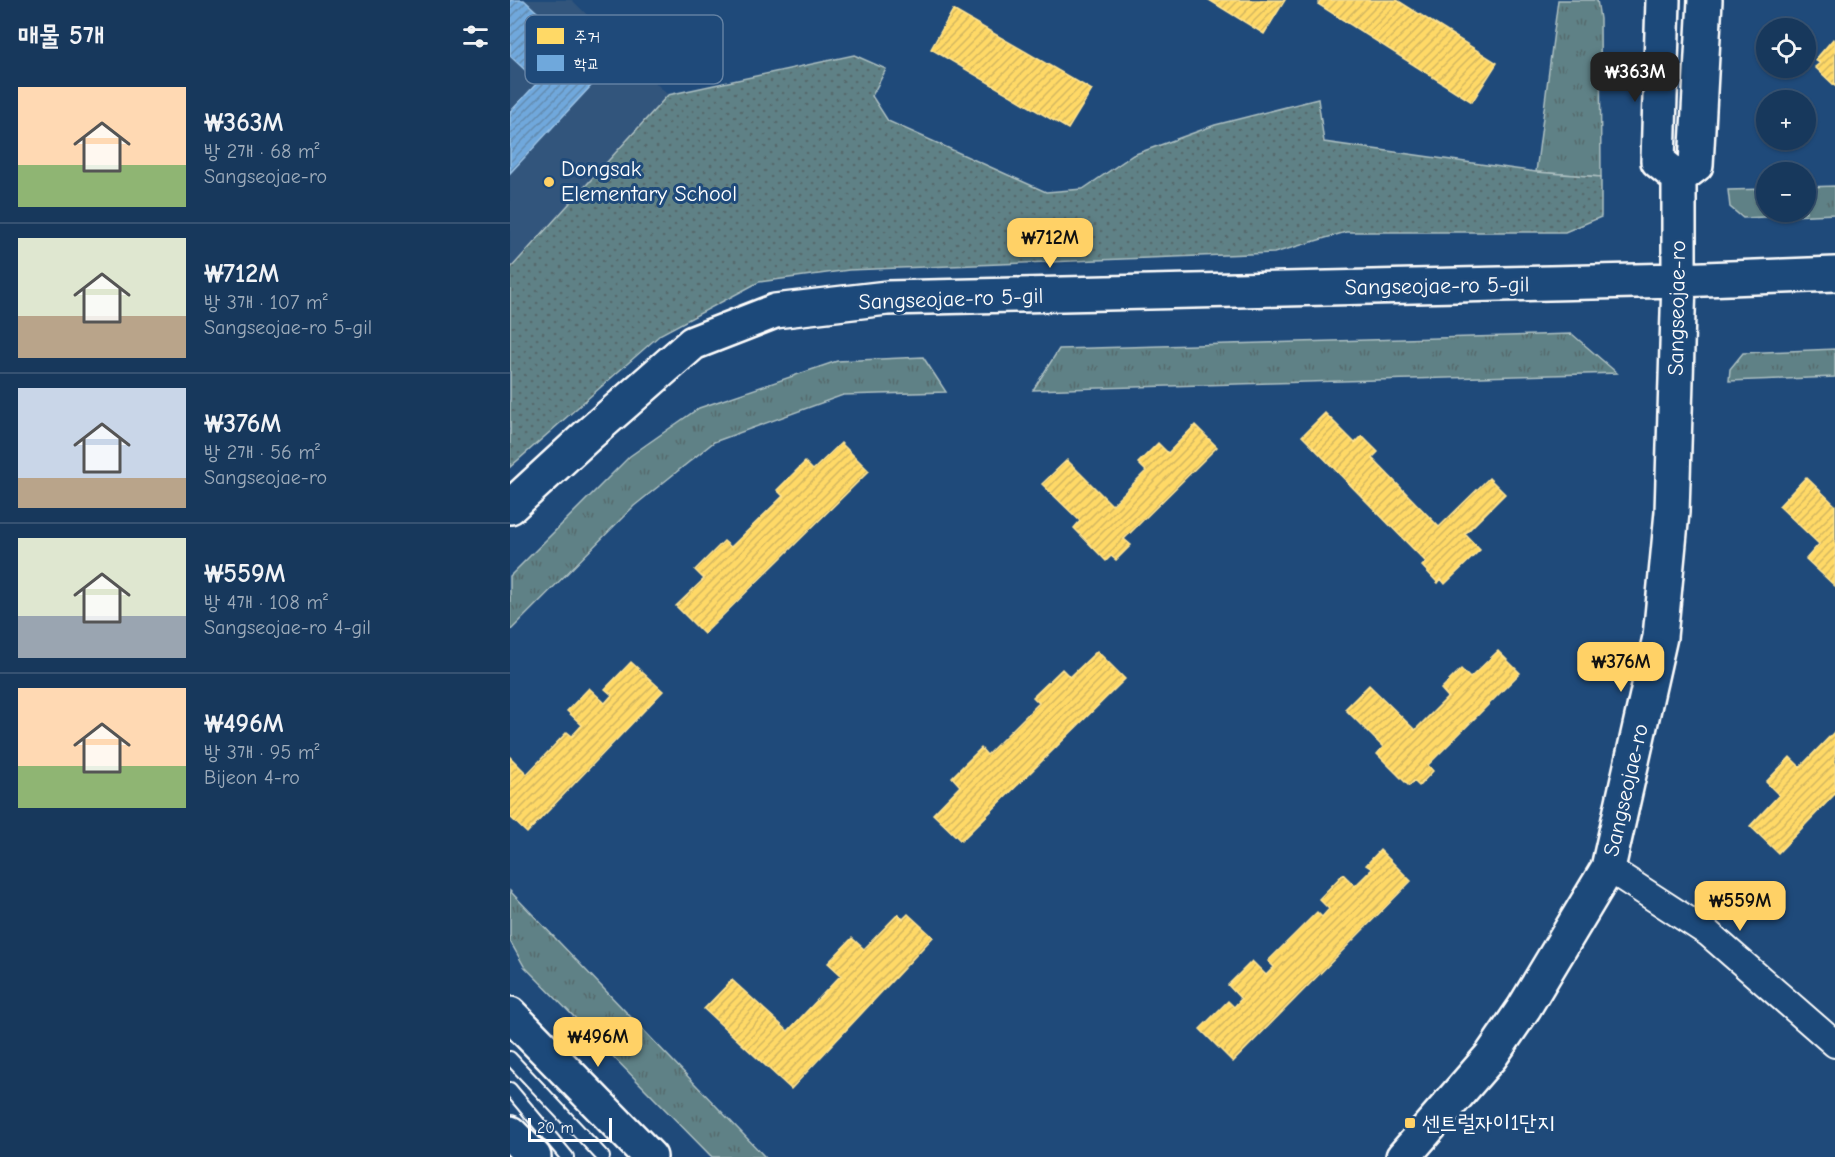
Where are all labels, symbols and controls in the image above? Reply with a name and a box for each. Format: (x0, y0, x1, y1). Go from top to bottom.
legend (525, 15, 723, 84)
map controls (1756, 18, 1816, 222)
button: locate (1756, 18, 1816, 78)
icon: filters (459, 20, 492, 53)
text: 매물 5개 (18, 21, 104, 51)
text: 주거 (574, 28, 600, 46)
pin: ₩363M (1593, 52, 1677, 103)
text: 학교 (574, 55, 600, 73)
text: ₩363M (1604, 60, 1666, 83)
button: + (1756, 90, 1816, 150)
text: ₩363M (204, 108, 284, 138)
icon: home (66, 111, 138, 183)
text: 방 2개 · 68 m² (204, 140, 320, 163)
place label: Dongsak Elementary School (561, 156, 737, 207)
button: − (1756, 162, 1816, 222)
text: Sangseojae-ro (204, 165, 327, 188)
marker: Dongsak Elementary School (542, 175, 556, 189)
pin: ₩712M (1008, 218, 1092, 269)
text: ₩712M (1021, 226, 1079, 249)
street label: Sangseojae-ro (1663, 240, 1691, 376)
text: ₩712M (204, 259, 279, 289)
icon: home (66, 262, 138, 334)
street label: Sangseojae-ro 5-gil (1344, 271, 1530, 301)
street label: Sangseojae-ro 5-gil (858, 283, 1044, 315)
text: 방 3개 · 107 m² (204, 291, 328, 314)
text: Sangseojae-ro 5-gil (204, 316, 372, 339)
text: ₩376M (204, 409, 281, 439)
icon: home (66, 412, 138, 484)
text: 방 2개 · 56 m² (204, 441, 320, 464)
text: Sangseojae-ro (204, 466, 327, 489)
text: ₩559M (204, 559, 286, 589)
icon: home (66, 562, 138, 634)
text: 방 4개 · 108 m² (204, 591, 328, 614)
text: Sangseojae-ro 4-gil (204, 616, 371, 639)
pin: ₩376M (1579, 642, 1663, 693)
text: ₩376M (1591, 650, 1651, 673)
text: ₩496M (204, 709, 284, 739)
icon: home (66, 712, 138, 784)
street label: Sangseojae-ro (1598, 721, 1654, 859)
text: 방 3개 · 95 m² (204, 741, 320, 764)
text: Bijeon 4-ro (204, 766, 300, 789)
pin: ₩559M (1698, 881, 1782, 932)
text: ₩559M (1709, 889, 1771, 912)
pin: ₩496M (556, 1017, 640, 1068)
text: ₩496M (567, 1025, 629, 1048)
place label: 센트럴자이1단지 (1422, 1110, 1555, 1136)
scale bar (528, 1115, 612, 1142)
marker: 센트럴자이1단지 (1403, 1116, 1417, 1130)
text: 20 m (537, 1119, 574, 1137)

